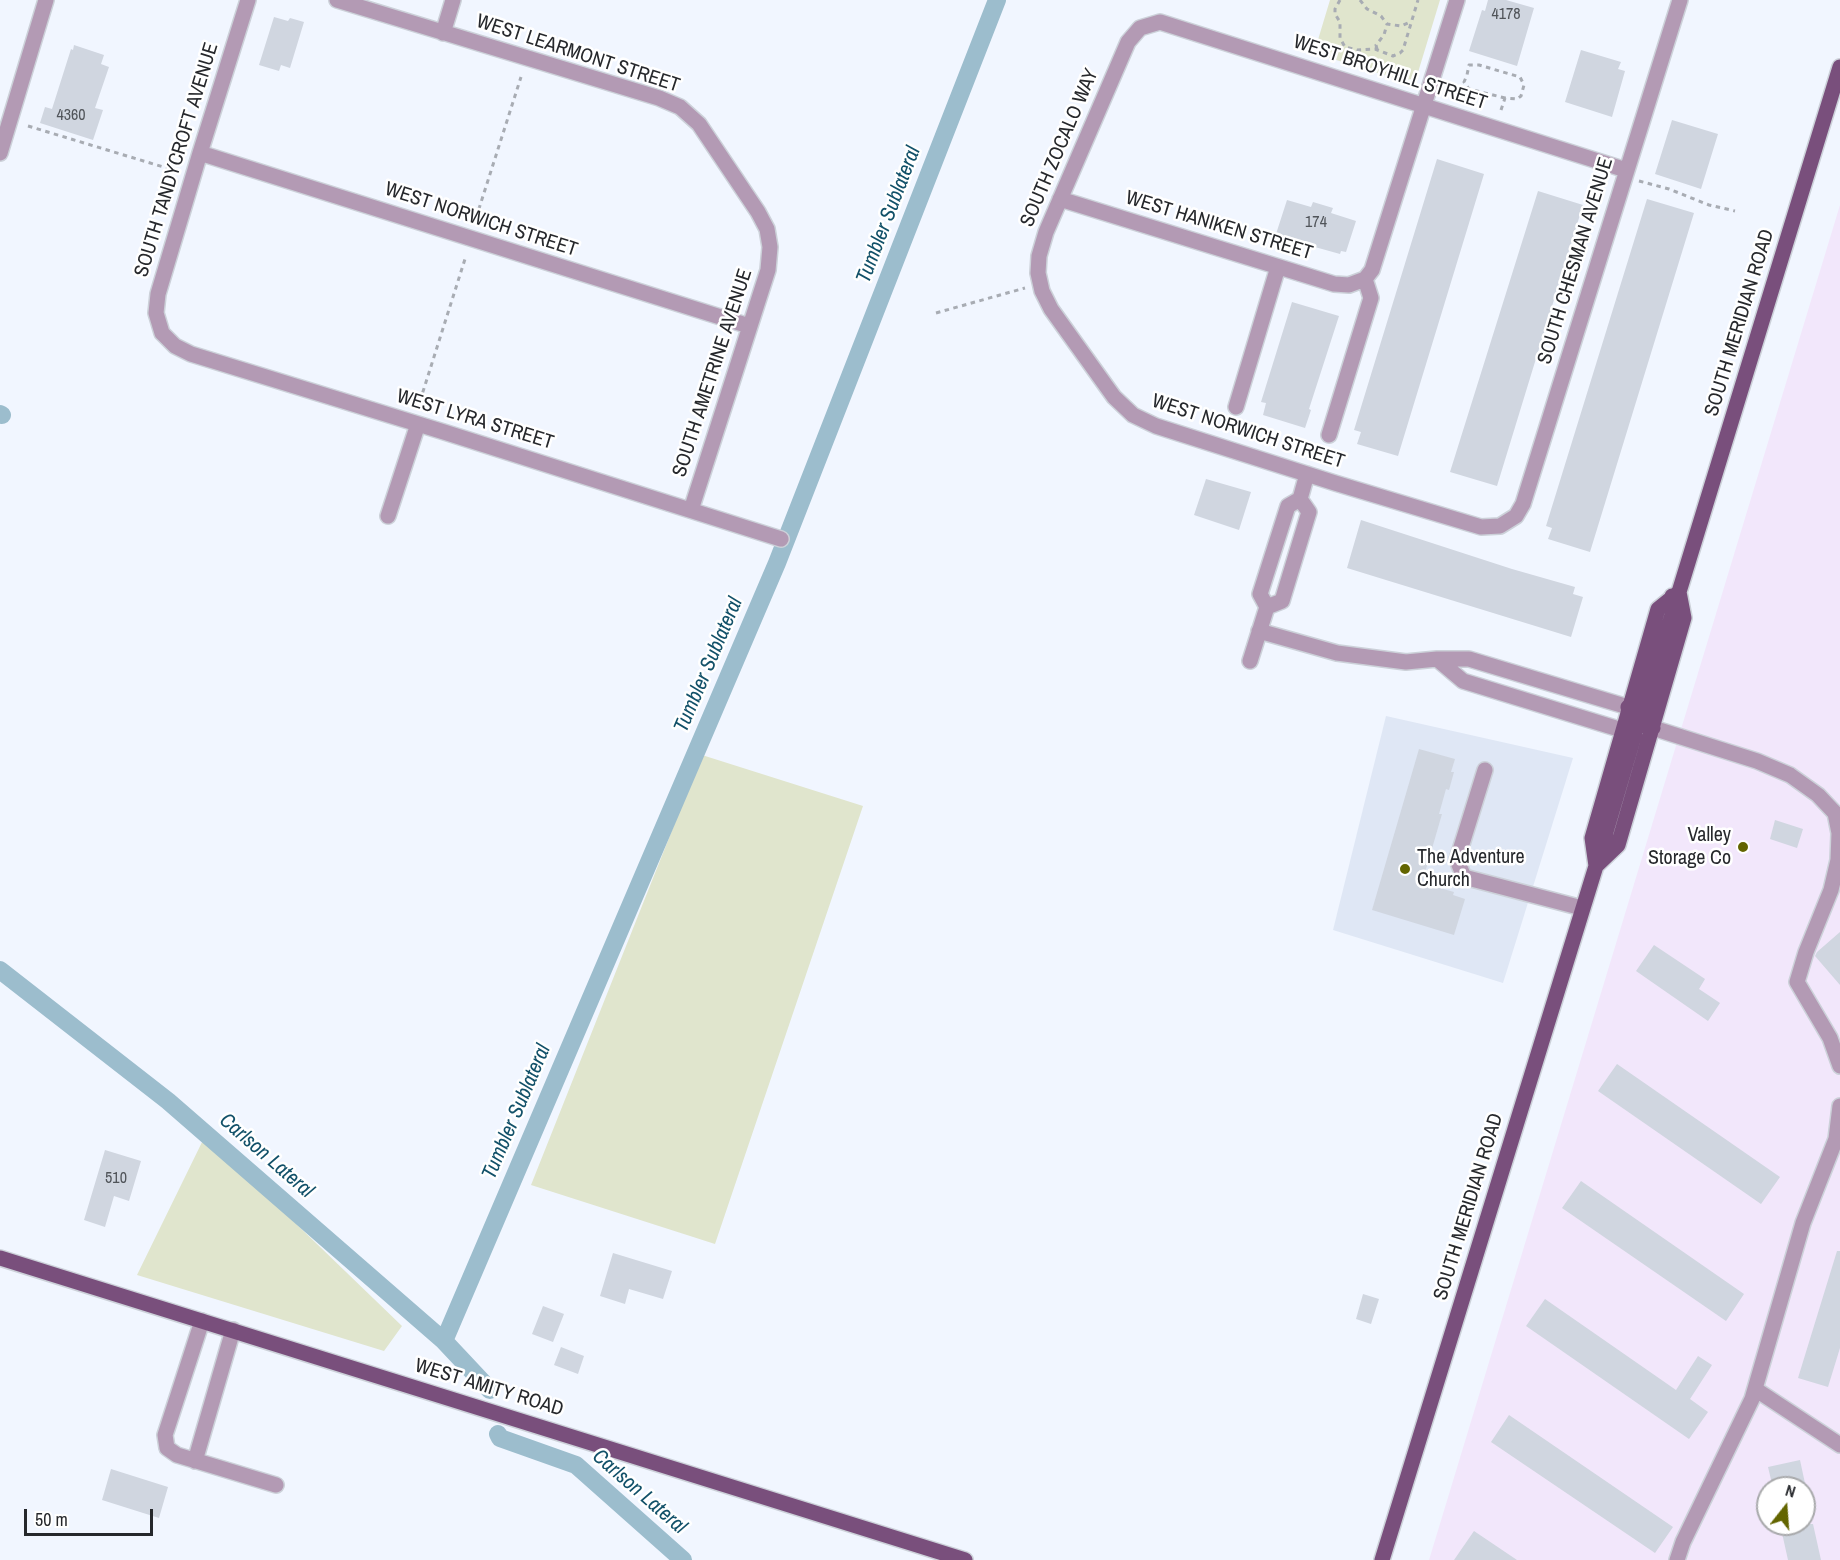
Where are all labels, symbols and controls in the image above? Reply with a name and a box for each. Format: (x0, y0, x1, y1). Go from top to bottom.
house number: 4178 (1491, 5, 1521, 25)
street label: WEST LEARMONT STREET (473, 10, 683, 98)
street label: WEST BROYHILL STREET (1290, 30, 1490, 116)
street label: SOUTH TANDYCROFT AVENUE (130, 40, 224, 280)
street label: SOUTH ZOCALO WAY (1016, 65, 1104, 231)
house number: 4360 (56, 106, 86, 126)
water label: Tumbler Sublateral (851, 143, 927, 287)
street label: SOUTH CHESMAN AVENUE (1533, 155, 1619, 367)
street label: WEST NORWICH STREET (382, 178, 580, 262)
street label: WEST HANIKEN STREET (1123, 186, 1315, 266)
house number: 174 (1305, 213, 1327, 233)
street label: SOUTH MERIDIAN ROAD (1700, 227, 1780, 419)
street label: SOUTH AMETRINE AVENUE (668, 266, 758, 480)
street label: WEST LYRA STREET (394, 385, 556, 455)
street label: WEST NORWICH STREET (1149, 390, 1347, 474)
water label: Tumbler Sublateral (669, 594, 749, 736)
place label: Valley Storage Co (1648, 824, 1731, 871)
marker: Valley Storage Co (1736, 840, 1750, 854)
place label: The Adventure Church (1417, 846, 1525, 893)
marker: The Adventure Church (1398, 862, 1412, 876)
water label: Tumbler Sublateral (477, 1041, 557, 1183)
water label: Carlson Lateral (214, 1108, 318, 1204)
street label: SOUTH MERIDIAN ROAD (1429, 1111, 1509, 1303)
house number: 510 (105, 1169, 127, 1189)
street label: WEST AMITY ROAD (412, 1354, 566, 1422)
water label: Carlson Lateral (587, 1444, 691, 1540)
north arrow (1756, 1476, 1816, 1536)
text: N (1783, 1479, 1798, 1503)
scale bar (27, 1497, 156, 1535)
text: 50 m (35, 1507, 68, 1532)

